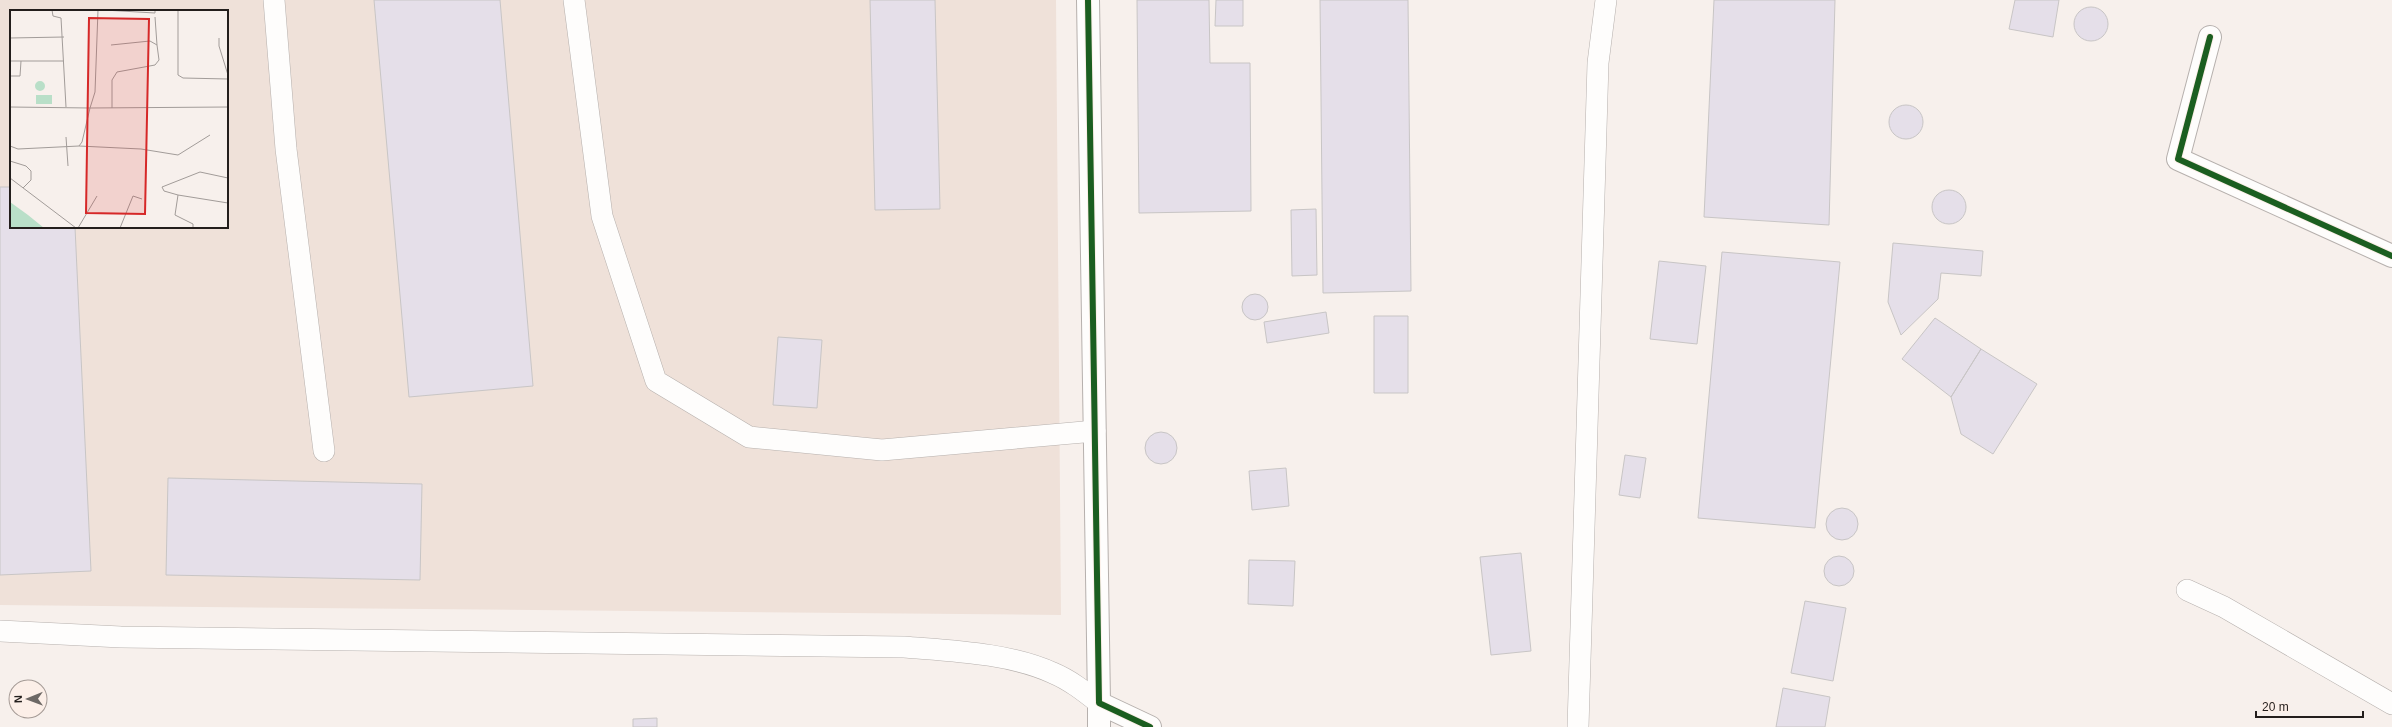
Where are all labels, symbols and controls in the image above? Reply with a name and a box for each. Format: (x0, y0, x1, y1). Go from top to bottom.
inset map (10, 10, 228, 228)
north arrow (8, 679, 48, 719)
scale bar (2256, 693, 2363, 719)
text: N (12, 695, 24, 703)
text: 20 m (2262, 700, 2289, 714)

